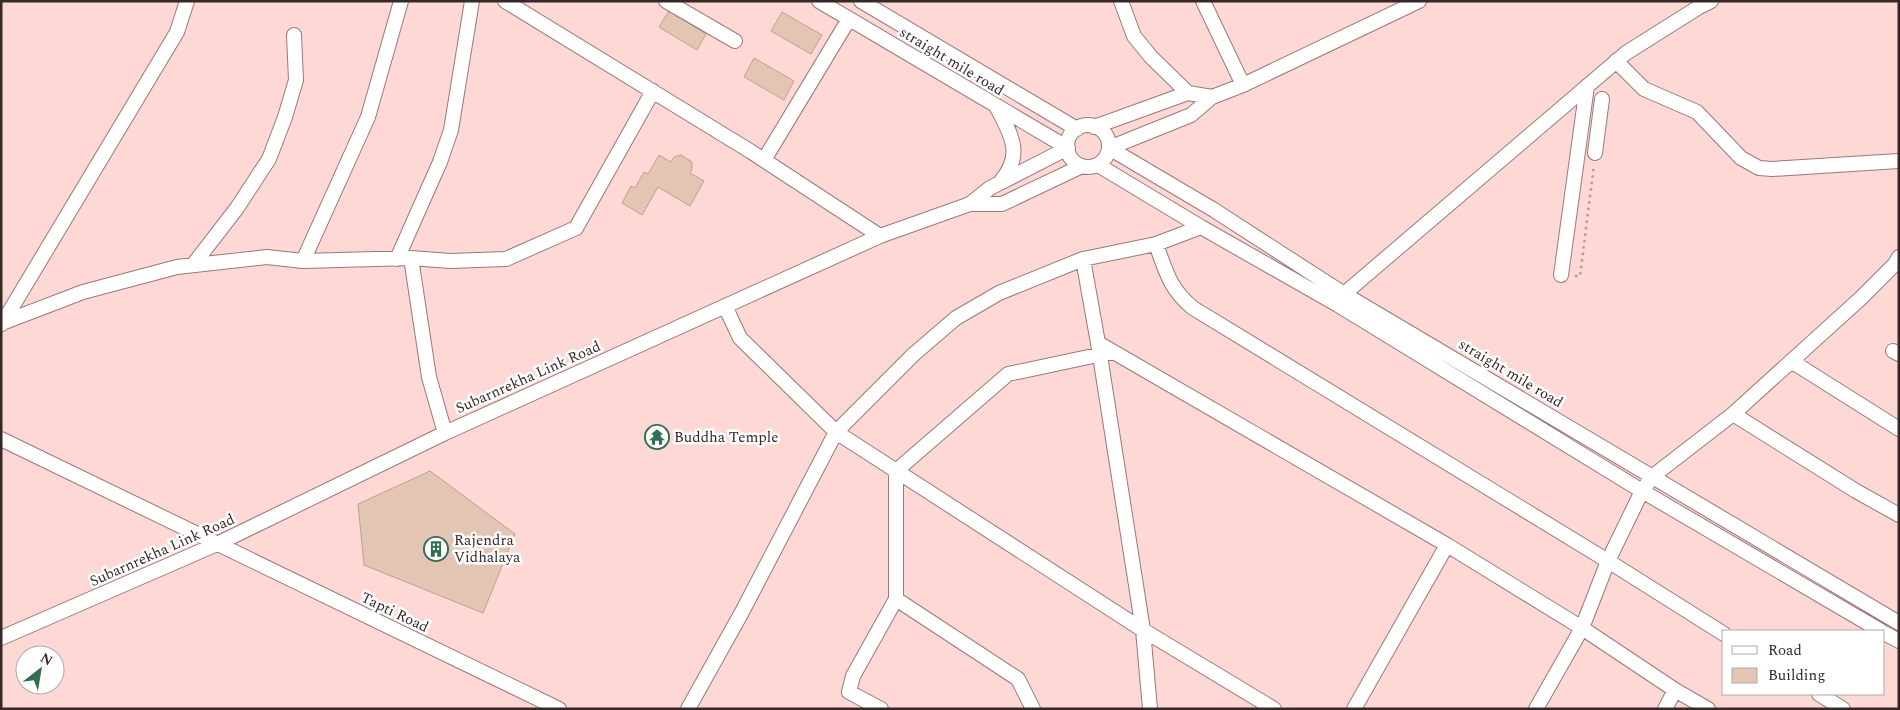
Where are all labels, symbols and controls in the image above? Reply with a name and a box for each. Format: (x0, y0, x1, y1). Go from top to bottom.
street label: straight mile road (895, 21, 1008, 102)
street label: straight mile road (1454, 333, 1567, 414)
street label: Subarnrekha Link Road (452, 335, 605, 420)
temple icon: Buddha Temple (644, 424, 670, 450)
place label: Buddha Temple (674, 426, 779, 449)
street label: Subarnrekha Link Road (86, 508, 239, 593)
place label: Rajendra Vidhalaya (454, 529, 521, 569)
building icon: Rajendra Vidhalaya (423, 536, 449, 562)
street label: Tapti Road (357, 586, 433, 639)
legend (1722, 630, 1885, 695)
text: Road (1768, 639, 1802, 662)
north arrow (15, 645, 65, 695)
text: N (36, 647, 57, 671)
text: Building (1768, 664, 1825, 687)

